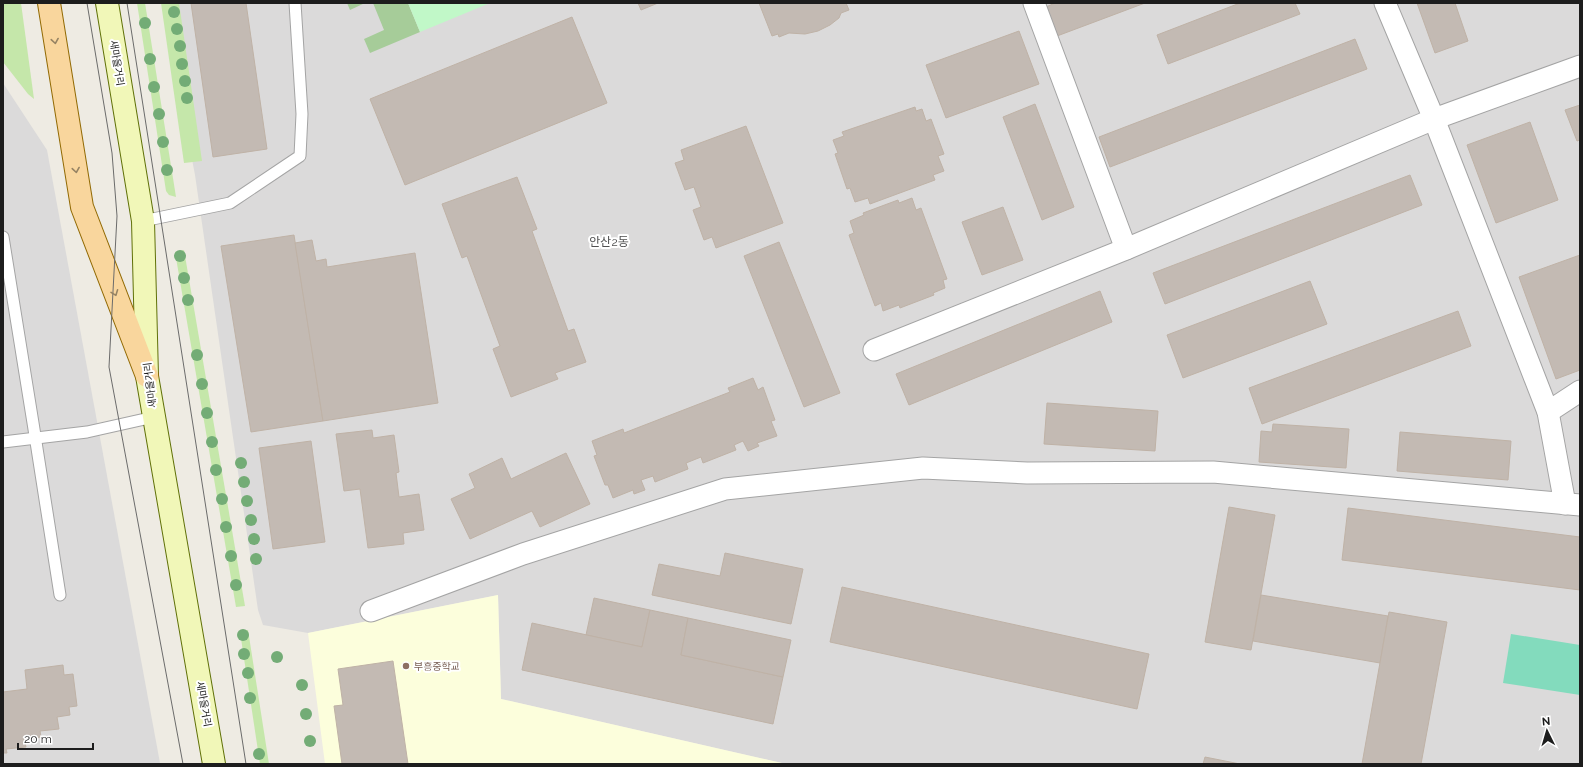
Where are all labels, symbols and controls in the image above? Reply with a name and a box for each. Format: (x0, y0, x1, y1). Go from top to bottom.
one-way arrow (50, 38, 59, 45)
street label: 새마을거리 (108, 39, 126, 87)
one-way arrow (71, 167, 80, 173)
district label: 안산2동 (589, 235, 629, 249)
one-way arrow (111, 290, 119, 297)
street label: 새마을거리 (142, 362, 158, 408)
marker: 부흥중학교 (401, 661, 411, 671)
place label: 부흥중학교 (414, 661, 460, 672)
street label: 새마을거리 (195, 680, 213, 728)
north arrow (1527, 711, 1567, 751)
text: N (1541, 715, 1551, 728)
scale bar (18, 725, 93, 751)
text: 20 m (24, 732, 52, 746)

